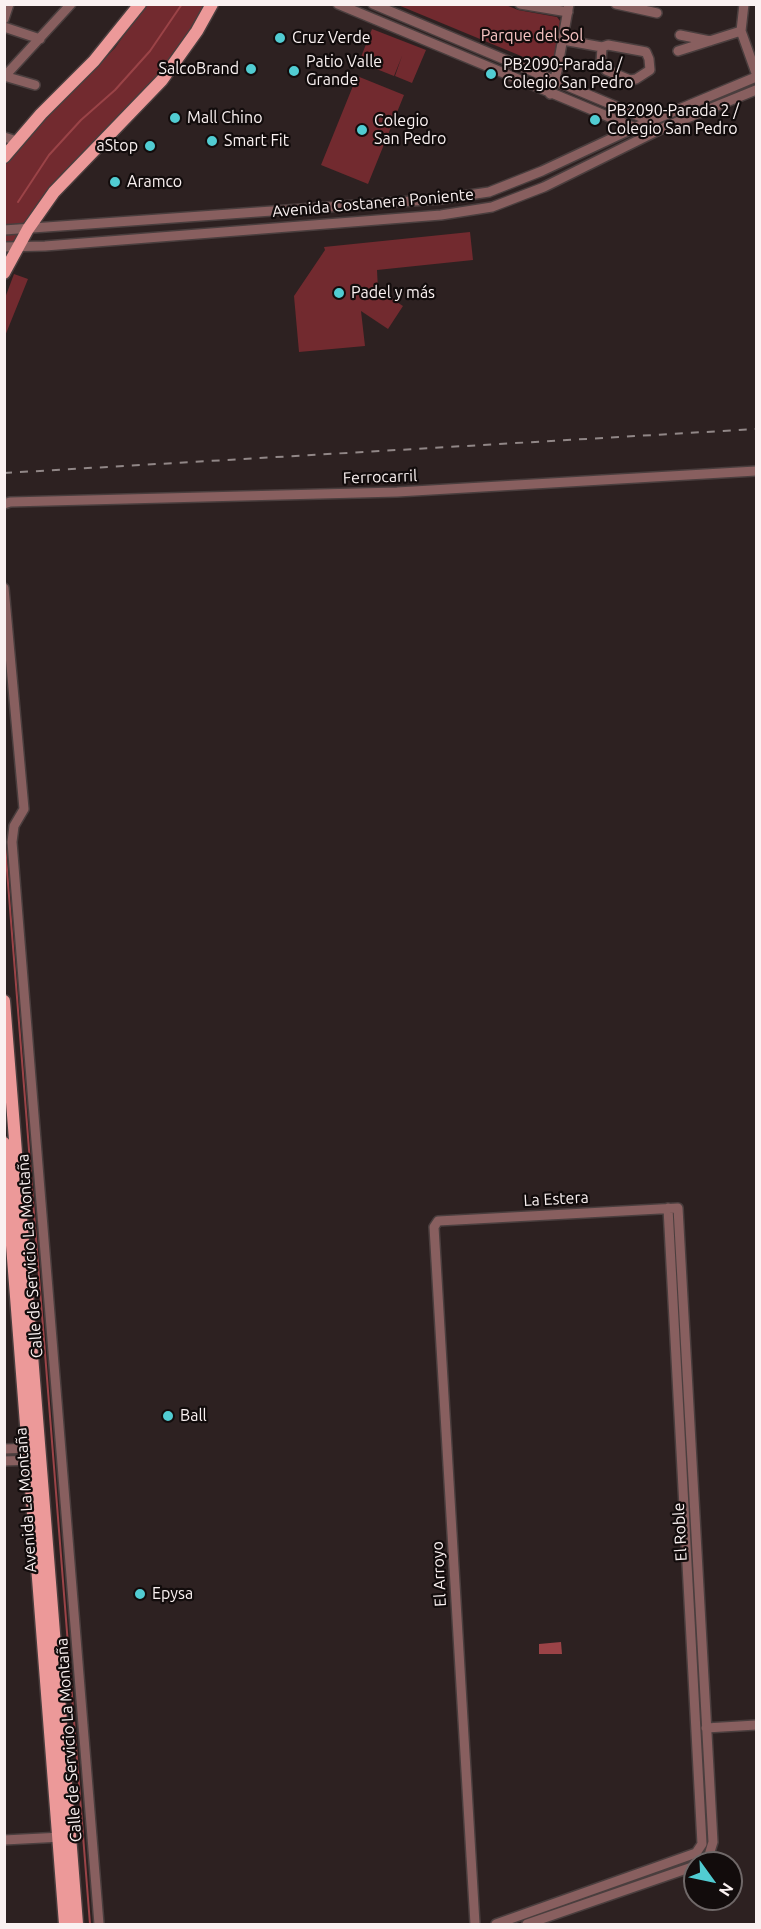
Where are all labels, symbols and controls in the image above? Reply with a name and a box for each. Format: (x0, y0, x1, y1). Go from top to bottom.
park label: Parque del Sol (481, 26, 583, 46)
place label: Cruz Verde (292, 28, 371, 48)
marker: Cruz Verde (273, 31, 287, 45)
place label: Patio Valle Grande (306, 52, 382, 90)
place label: PB2090-Parada / Colegio San Pedro (503, 55, 634, 93)
place label: SalcoBrand (159, 59, 239, 79)
marker: SalcoBrand (244, 62, 258, 76)
marker: Patio Valle Grande (287, 64, 301, 78)
marker: PB2090-Parada / Colegio San Pedro (484, 67, 498, 81)
place label: PB2090-Parada 2 / Colegio San Pedro (607, 101, 739, 139)
place label: Mall Chino (187, 108, 263, 128)
marker: Mall Chino (168, 111, 182, 125)
place label: Colegio San Pedro (374, 111, 446, 149)
marker: PB2090-Parada 2 / Colegio San Pedro (588, 113, 602, 127)
marker: Colegio San Pedro (355, 123, 369, 137)
place label: Smart Fit (224, 131, 289, 151)
marker: Smart Fit (205, 134, 219, 148)
place label: aStop (96, 136, 138, 156)
marker: aStop (143, 139, 157, 153)
place label: Aramco (127, 172, 182, 192)
marker: Aramco (108, 175, 122, 189)
street label: Avenida Costanera Poniente (271, 185, 475, 221)
place label: Padel y más (351, 283, 435, 303)
marker: Padel y más (332, 286, 346, 300)
street label: Ferrocarril (342, 466, 418, 488)
street label: Calle de Servicio La Montaña (13, 1153, 47, 1359)
street label: La Estera (523, 1188, 589, 1210)
place label: Ball (180, 1406, 207, 1426)
marker: Ball (161, 1409, 175, 1423)
street label: Avenida La Montaña (11, 1427, 41, 1573)
street label: El Roble (669, 1502, 691, 1562)
street label: El Arroyo (428, 1541, 450, 1607)
place label: Epysa (152, 1584, 193, 1604)
marker: Epysa (133, 1587, 147, 1601)
street label: Calle de Servicio La Montaña (52, 1637, 86, 1843)
north arrow (683, 1851, 743, 1911)
text: N (716, 1880, 737, 1900)

